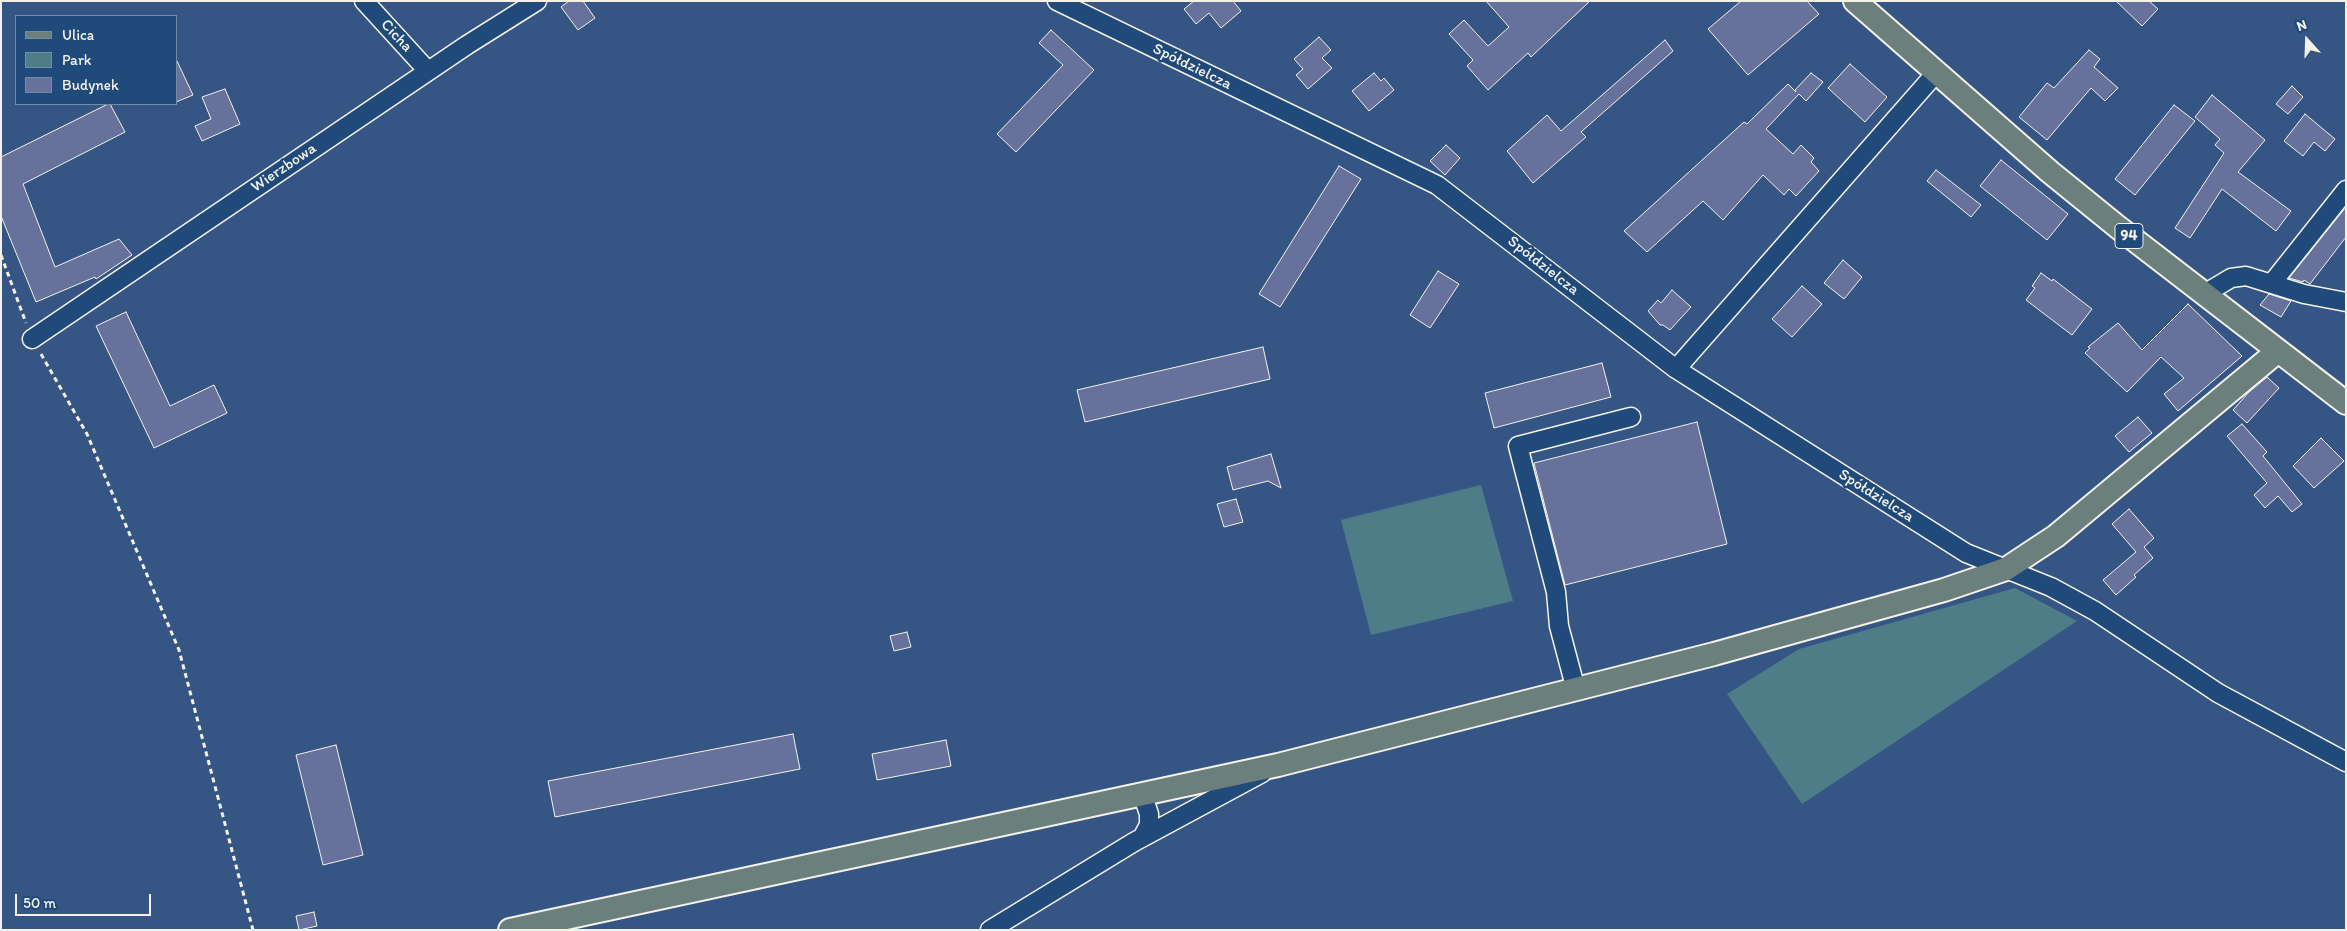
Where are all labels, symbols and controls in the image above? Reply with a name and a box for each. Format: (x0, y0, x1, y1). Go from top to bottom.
legend (15, 15, 178, 105)
north arrow (2282, 15, 2332, 65)
street label: Cicha (376, 16, 416, 56)
text: N (2294, 16, 2309, 35)
text: Ulica (62, 26, 94, 44)
street label: Spółdzielcza (1149, 40, 1235, 94)
text: Park (62, 51, 92, 69)
text: Budynek (62, 76, 119, 94)
street label: Wierzbowa (248, 139, 320, 197)
road number: 94 (2115, 224, 2143, 248)
street label: Spółdzielcza (1503, 232, 1583, 300)
street label: Spółdzielcza (1835, 465, 1917, 527)
scale bar (18, 884, 154, 916)
text: 50 m (23, 894, 56, 912)

